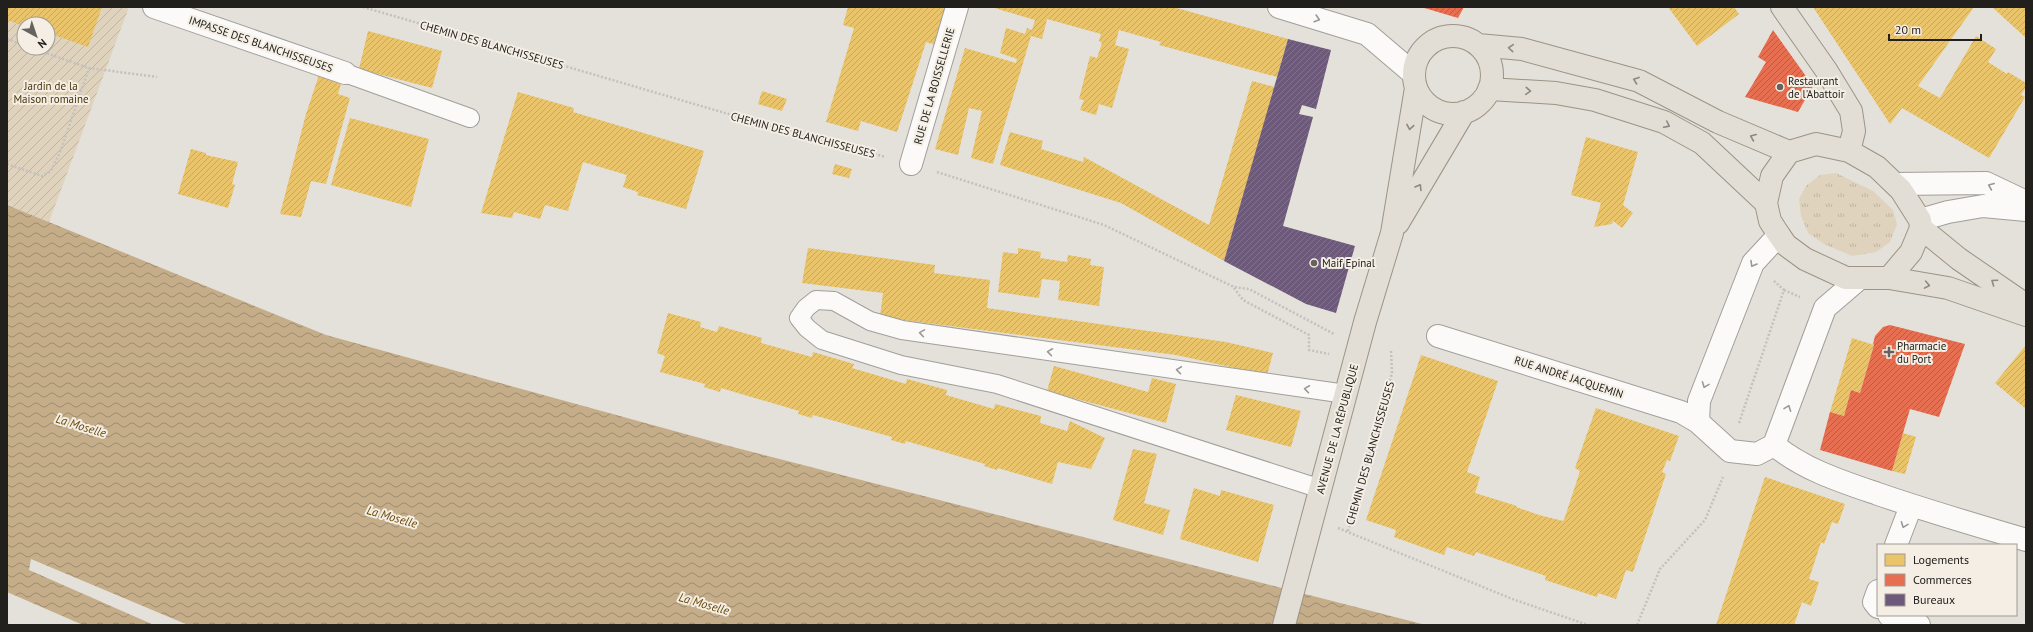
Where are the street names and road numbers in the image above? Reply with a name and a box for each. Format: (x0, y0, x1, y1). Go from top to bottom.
street label: IMPASSE DES BLANCHISSEUSES (187, 13, 335, 75)
street label: CHEMIN DES BLANCHISSEUSES (419, 18, 566, 72)
street label: RUE DE LA BOISSELLERIE (911, 26, 957, 146)
street label: CHEMIN DES BLANCHISSEUSES (729, 109, 877, 161)
street label: RUE ANDRÉ JACQUEMIN (1513, 353, 1625, 401)
street label: AVENUE DE LA RÉPUBLIQUE (1313, 362, 1361, 495)
street label: CHEMIN DES BLANCHISSEUSES (1343, 379, 1397, 526)

